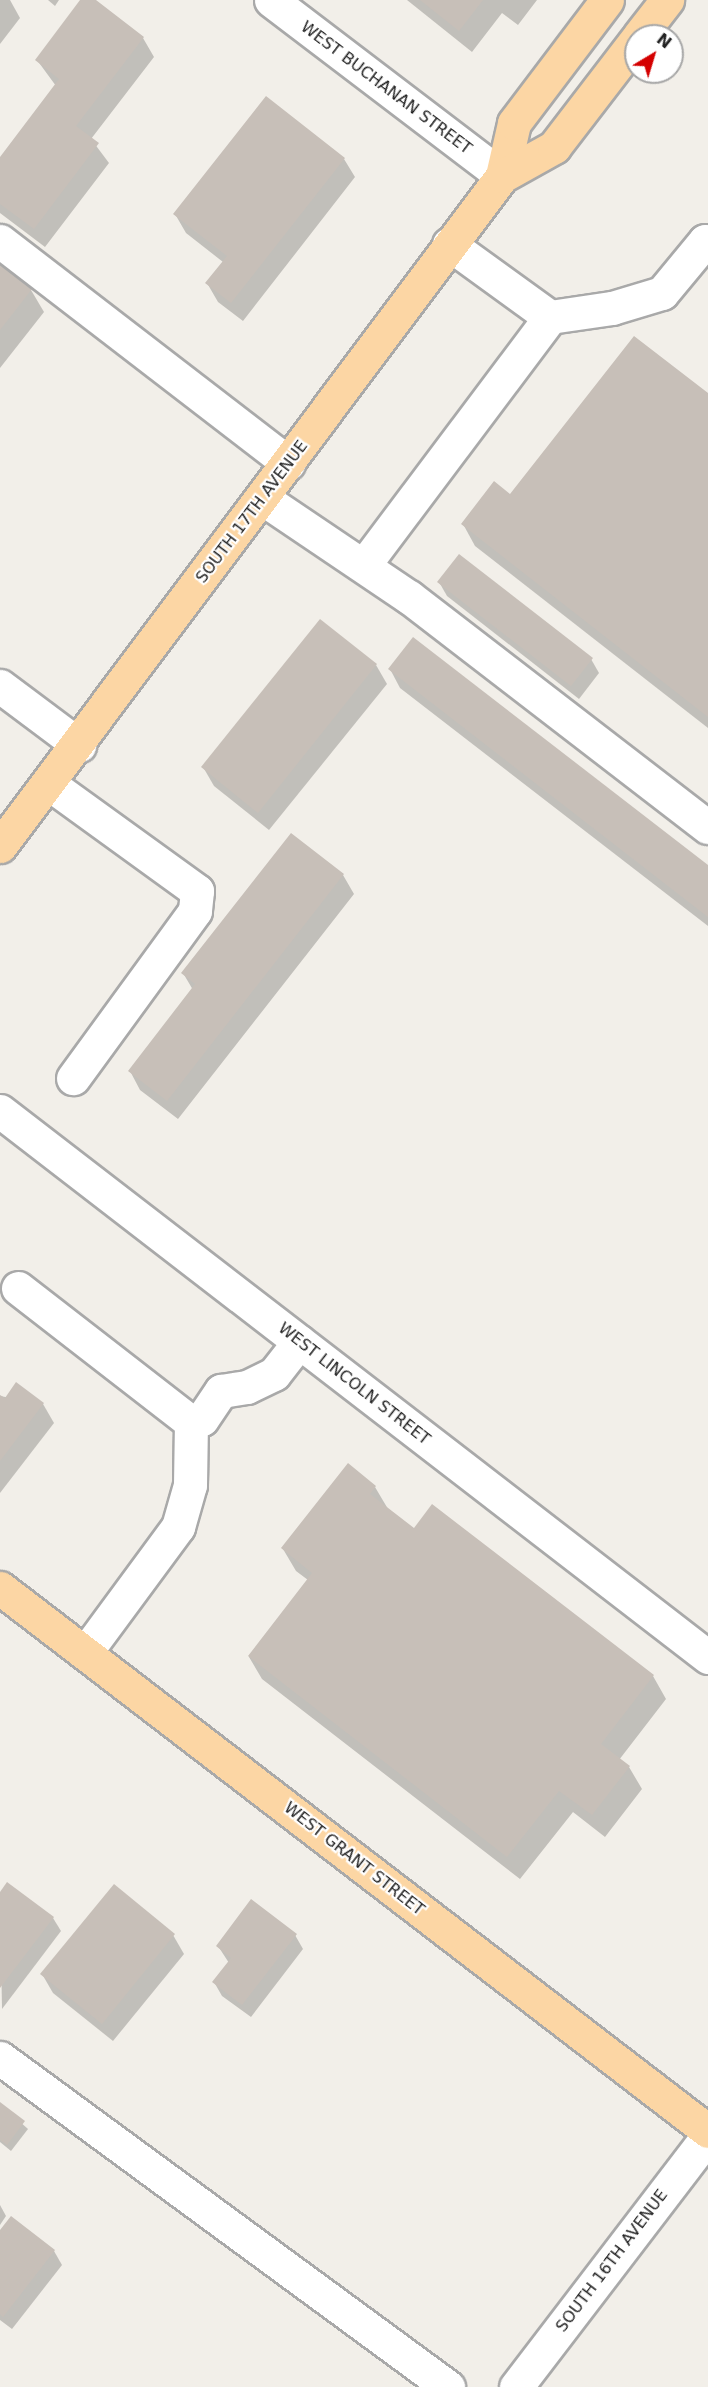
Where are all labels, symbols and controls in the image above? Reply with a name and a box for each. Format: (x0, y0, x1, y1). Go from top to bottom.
street label: WEST BUCHANAN STREET (297, 18, 475, 158)
north arrow (624, 24, 684, 84)
text: N (653, 29, 675, 53)
street label: SOUTH 17TH AVENUE (192, 437, 312, 587)
street label: WEST LINCOLN STREET (274, 1319, 434, 1449)
street label: WEST GRANT STREET (280, 1798, 428, 1920)
street label: SOUTH 16TH AVENUE (552, 2186, 672, 2336)

